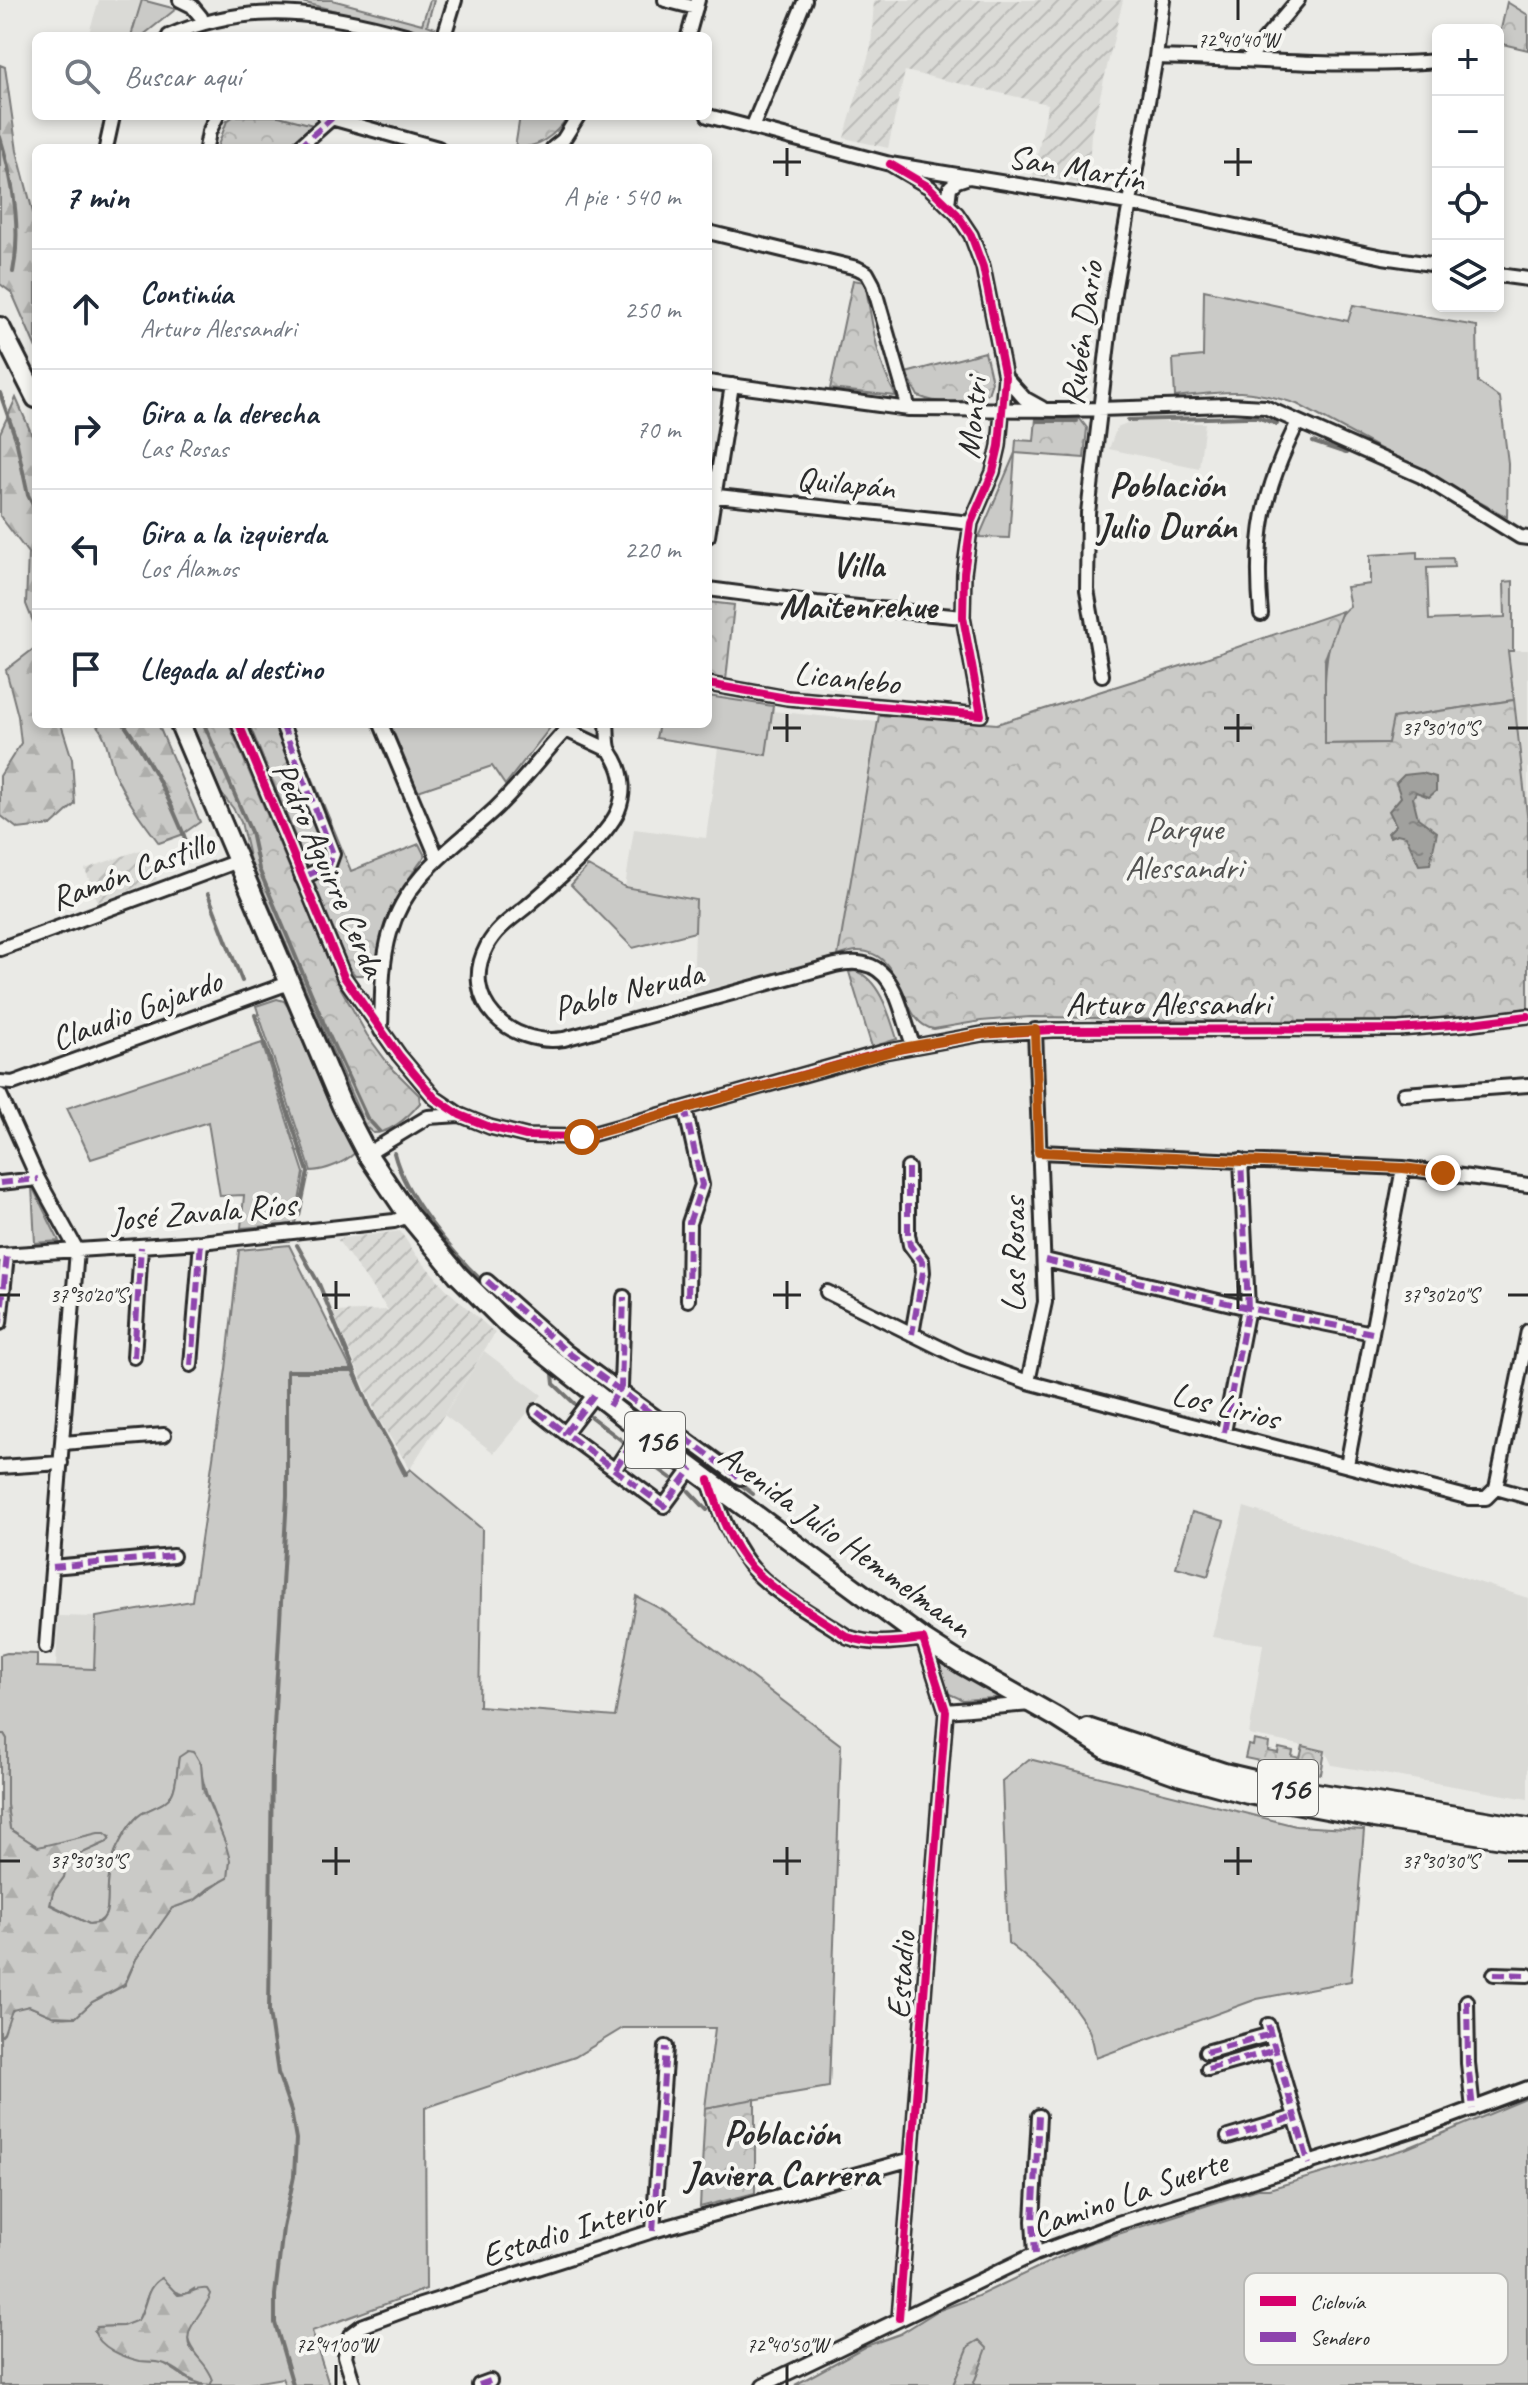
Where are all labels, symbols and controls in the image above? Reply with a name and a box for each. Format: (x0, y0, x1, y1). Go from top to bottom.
map controls (1432, 24, 1504, 312)
button: + (1432, 24, 1504, 96)
text: 72°40'40"W (1197, 28, 1282, 53)
search box (32, 32, 712, 120)
icon: search (60, 54, 104, 98)
text: Buscar aquí (124, 57, 242, 95)
button: − (1432, 96, 1504, 168)
street label: San Martín (1005, 134, 1150, 201)
button: locate (1432, 168, 1504, 240)
text: 7 min (64, 175, 129, 218)
text: A pie · 540 m (564, 180, 680, 213)
button: layers (1432, 240, 1504, 312)
street label: Rubén Darío (1050, 257, 1113, 407)
text: Continúa (140, 274, 233, 312)
icon: ahead (64, 287, 108, 331)
text: 250 m (624, 293, 680, 326)
text: Arturo Alessandri (140, 312, 296, 345)
street label: Montri (946, 372, 998, 461)
text: Gira a la derecha (140, 394, 318, 432)
icon: right (64, 407, 108, 451)
text: 70 m (636, 413, 680, 446)
text: Las Rosas (140, 432, 228, 465)
street label: Quilapán (795, 456, 899, 509)
district label: Población Julio Durán (1094, 462, 1238, 549)
text: Gira a la izquierda (140, 514, 326, 552)
icon: left (64, 527, 108, 571)
text: 220 m (624, 533, 680, 566)
district label: Villa Maitenrehue (779, 542, 940, 629)
text: Los Álamos (140, 552, 238, 585)
icon: arrive (64, 647, 108, 691)
text: Llegada al destino (140, 650, 323, 688)
street label: Licanlebo (792, 651, 904, 705)
text: 37°30'10"S (1402, 716, 1483, 741)
street label: Pedro Aguirre Cerda (263, 755, 397, 986)
park label: Parque Alessandri (1125, 807, 1248, 889)
street label: Ramón Castillo (44, 820, 222, 920)
street label: Pablo Neruda (549, 951, 709, 1030)
street label: Claudio Gajardo (45, 958, 229, 1060)
street label: Arturo Alessandri (1066, 982, 1274, 1025)
route start (564, 1119, 600, 1155)
route end (1425, 1155, 1461, 1191)
street label: José Zavala Ríos (107, 1182, 301, 1241)
street label: Las Rosas (992, 1194, 1035, 1313)
text: 37°30'20"S (50, 1283, 131, 1308)
text: 37°30'20"S (1402, 1283, 1483, 1308)
street label: Los Lirios (1168, 1371, 1287, 1440)
road number: 156 (625, 1412, 685, 1468)
street label: Avenida Julio Hemmelmann (710, 1434, 983, 1648)
road number: 156 (1258, 1760, 1318, 1816)
text: 37°30'30"S (50, 1849, 131, 1874)
text: 37°30'30"S (1402, 1849, 1483, 1874)
street label: Estadio (876, 1928, 925, 2020)
district label: Población Javiera Carrera (682, 2110, 882, 2197)
street label: Camino La Suerte (1026, 2139, 1235, 2247)
street label: Estadio Interior (476, 2179, 674, 2277)
legend (1244, 2273, 1508, 2365)
text: Ciclovía (1310, 2288, 1366, 2316)
text: Sendero (1310, 2324, 1370, 2352)
text: 72°41'00"W (295, 2333, 380, 2358)
text: 72°40'50"W (746, 2333, 831, 2358)

